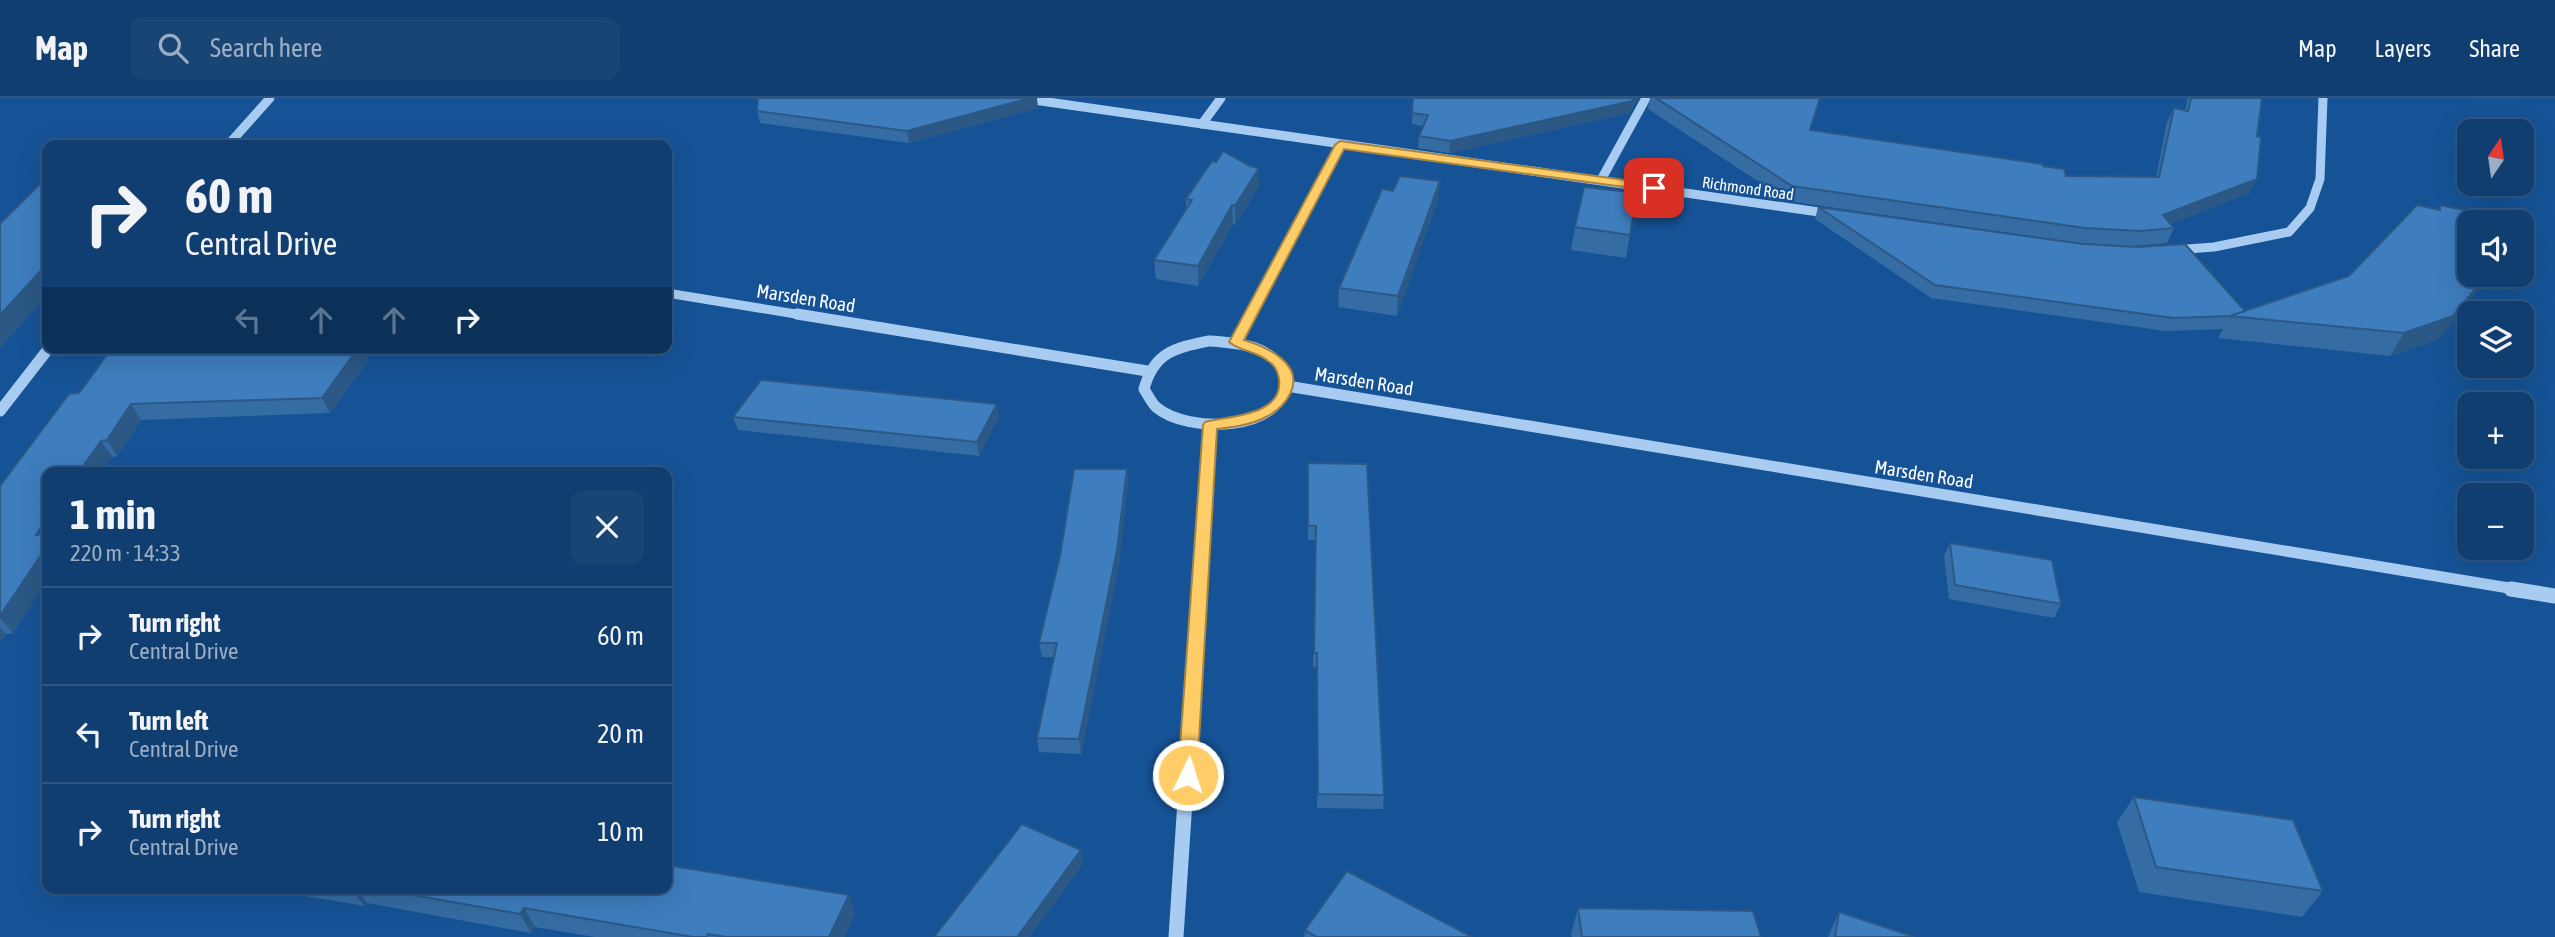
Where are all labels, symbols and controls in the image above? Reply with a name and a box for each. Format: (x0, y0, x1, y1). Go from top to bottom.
search box (130, 17, 620, 80)
text: Map (35, 29, 88, 67)
icon: search (154, 29, 192, 67)
text: Search here (210, 33, 322, 63)
text: Map (2298, 35, 2337, 62)
text: Layers (2375, 35, 2431, 62)
text: Share (2469, 35, 2520, 62)
north arrow (2457, 119, 2534, 196)
map controls (2457, 119, 2534, 560)
pin (1624, 158, 1684, 218)
text: 60 m (185, 167, 273, 223)
icon: right (70, 168, 161, 259)
icon: arrive (1635, 169, 1673, 207)
street label: Richmond Road (1701, 173, 1795, 203)
button: sound (2457, 210, 2534, 287)
text: Central Drive (185, 225, 337, 262)
street label: Marsden Road (755, 279, 857, 317)
icon: left (229, 301, 267, 339)
icon: ahead (302, 301, 340, 339)
icon: ahead (375, 301, 413, 339)
icon: right (448, 301, 486, 339)
button: layers (2457, 301, 2534, 378)
street label: Marsden Road (1313, 362, 1415, 400)
button: + (2457, 392, 2534, 469)
street label: Marsden Road (1873, 455, 1975, 493)
button: − (2457, 483, 2534, 560)
text: 1 min (70, 490, 156, 538)
button: close (570, 490, 644, 564)
text: 220 m · 14:33 (70, 540, 181, 566)
text: Turn right (129, 608, 220, 638)
icon: right (70, 617, 108, 655)
text: 60 m (597, 621, 644, 651)
text: Central Drive (129, 638, 238, 664)
text: Turn left (129, 706, 209, 736)
icon: left (70, 715, 108, 753)
text: 20 m (597, 719, 644, 749)
text: Central Drive (129, 736, 238, 762)
position arrow (1151, 738, 1225, 812)
text: Turn right (129, 804, 220, 834)
icon: right (70, 813, 108, 851)
text: 10 m (597, 817, 644, 847)
text: Central Drive (129, 834, 238, 860)

